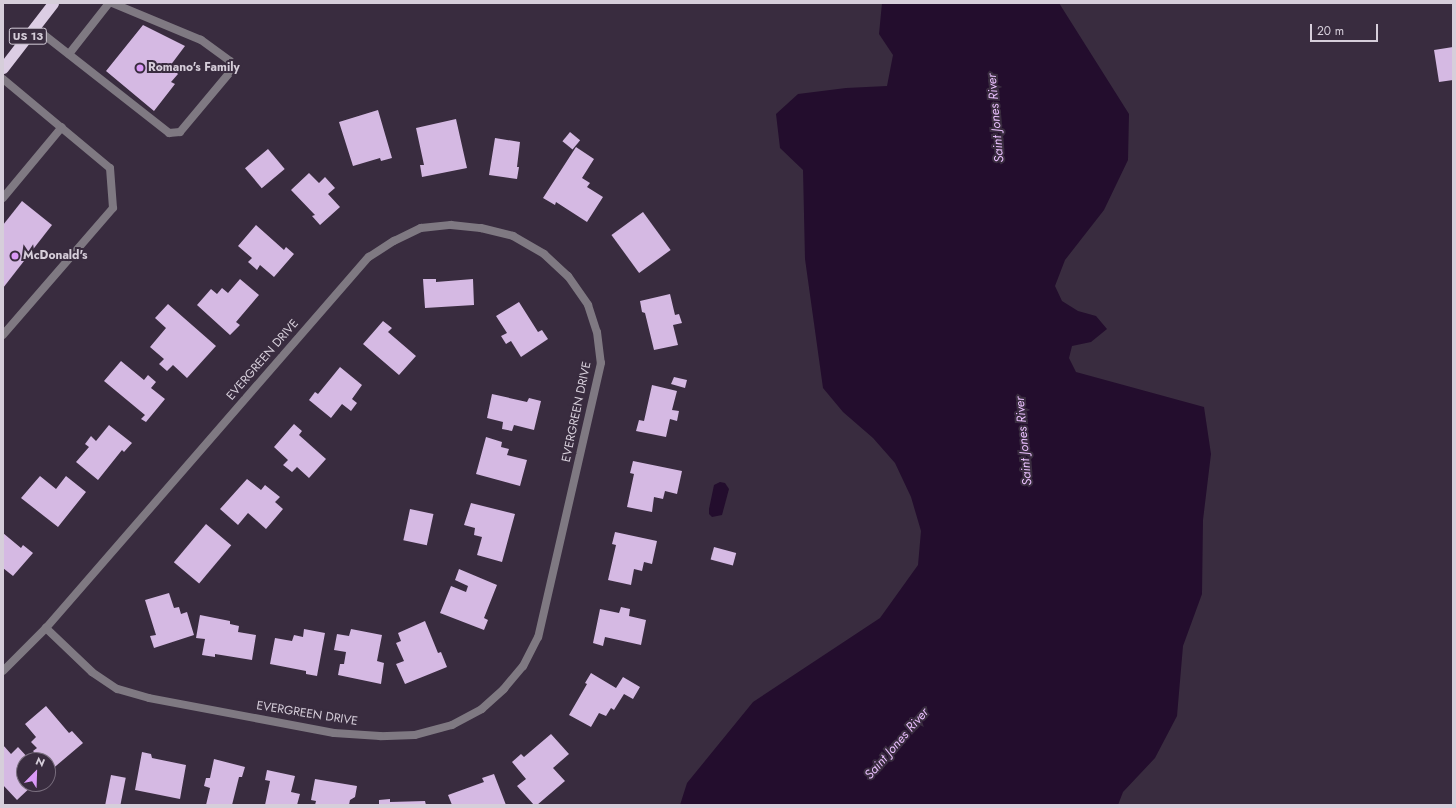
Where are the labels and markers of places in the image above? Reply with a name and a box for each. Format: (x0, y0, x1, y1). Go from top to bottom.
place label: Romano's Family (148, 61, 240, 75)
marker: Romano's Family (135, 63, 145, 73)
place label: McDonald's (23, 249, 87, 263)
marker: McDonald's (10, 251, 20, 261)

